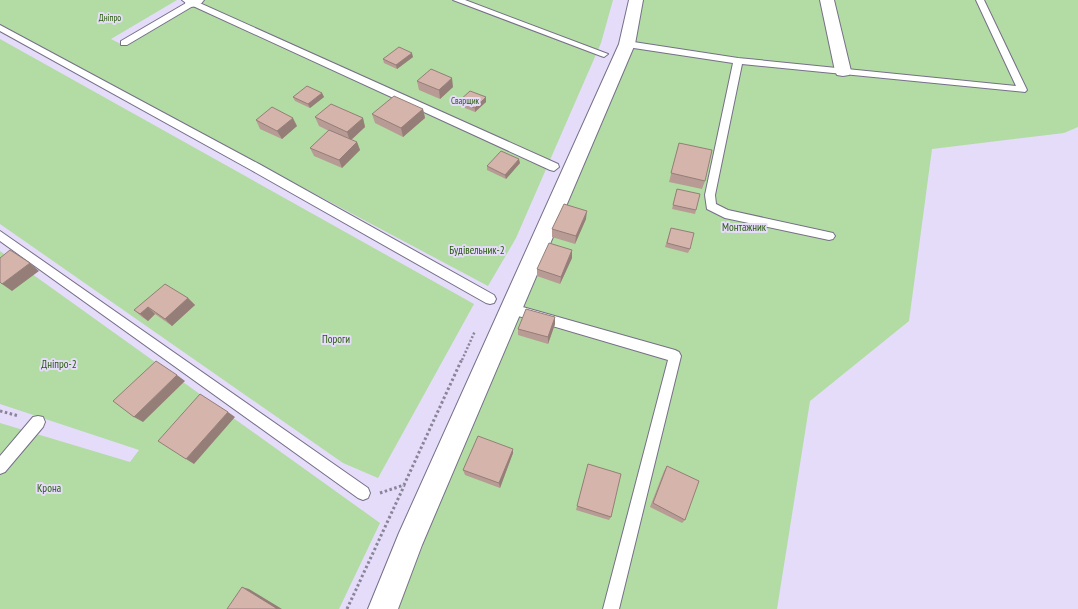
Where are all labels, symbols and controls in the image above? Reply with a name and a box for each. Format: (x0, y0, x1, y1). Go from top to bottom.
park label: Дніпро (99, 12, 121, 23)
park label: Сварщик (451, 95, 480, 106)
park label: Монтажник (722, 220, 767, 234)
park label: Будівельник-2 (449, 243, 505, 257)
park label: Пороги (322, 332, 350, 346)
park label: Дніпро-2 (41, 357, 77, 371)
park label: Крона (37, 481, 61, 495)

